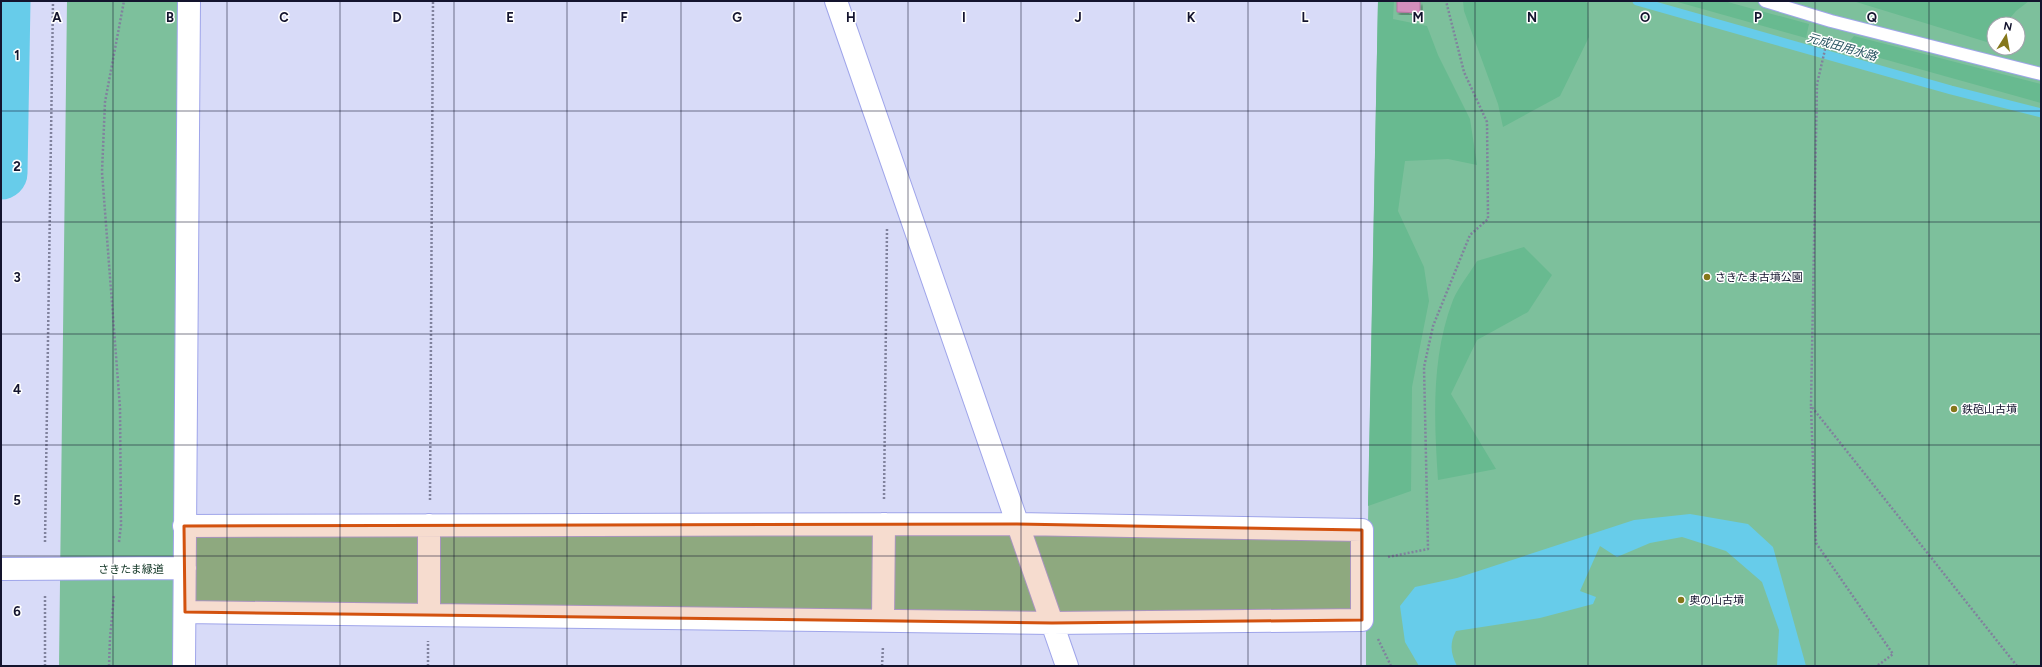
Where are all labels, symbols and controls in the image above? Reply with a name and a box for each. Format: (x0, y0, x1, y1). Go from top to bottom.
text: A (52, 10, 62, 25)
text: B (166, 10, 174, 25)
text: C (279, 10, 289, 25)
text: D (392, 10, 402, 25)
text: E (506, 10, 514, 25)
text: F (620, 10, 628, 25)
text: G (732, 10, 742, 25)
text: H (846, 10, 856, 25)
text: I (962, 10, 966, 25)
text: J (1074, 10, 1082, 25)
text: K (1187, 10, 1196, 25)
text: L (1302, 10, 1309, 25)
text: M (1412, 10, 1424, 25)
text: N (1527, 10, 1537, 25)
text: O (1640, 10, 1650, 25)
text: P (1754, 10, 1762, 25)
text: Q (1867, 10, 1877, 25)
north arrow (1986, 16, 2026, 56)
text: N (2002, 19, 2013, 34)
water label: 元成田用水路 (1805, 30, 1879, 64)
text: 1 (14, 48, 20, 63)
text: 2 (13, 159, 21, 174)
text: 3 (13, 270, 21, 285)
place label: さきたま古墳公園 (1715, 271, 1803, 284)
marker: さきたま古墳公園 (1702, 272, 1712, 282)
text: 4 (13, 382, 21, 397)
place label: 鉄砲山古墳 (1962, 403, 2017, 416)
marker: 鉄砲山古墳 (1949, 404, 1959, 414)
text: 5 (13, 493, 21, 508)
park label: さきたま緑道 (98, 563, 164, 576)
place label: 奥の山古墳 (1689, 594, 1744, 607)
marker: 奥の山古墳 (1676, 595, 1686, 605)
text: 6 (13, 604, 21, 619)

